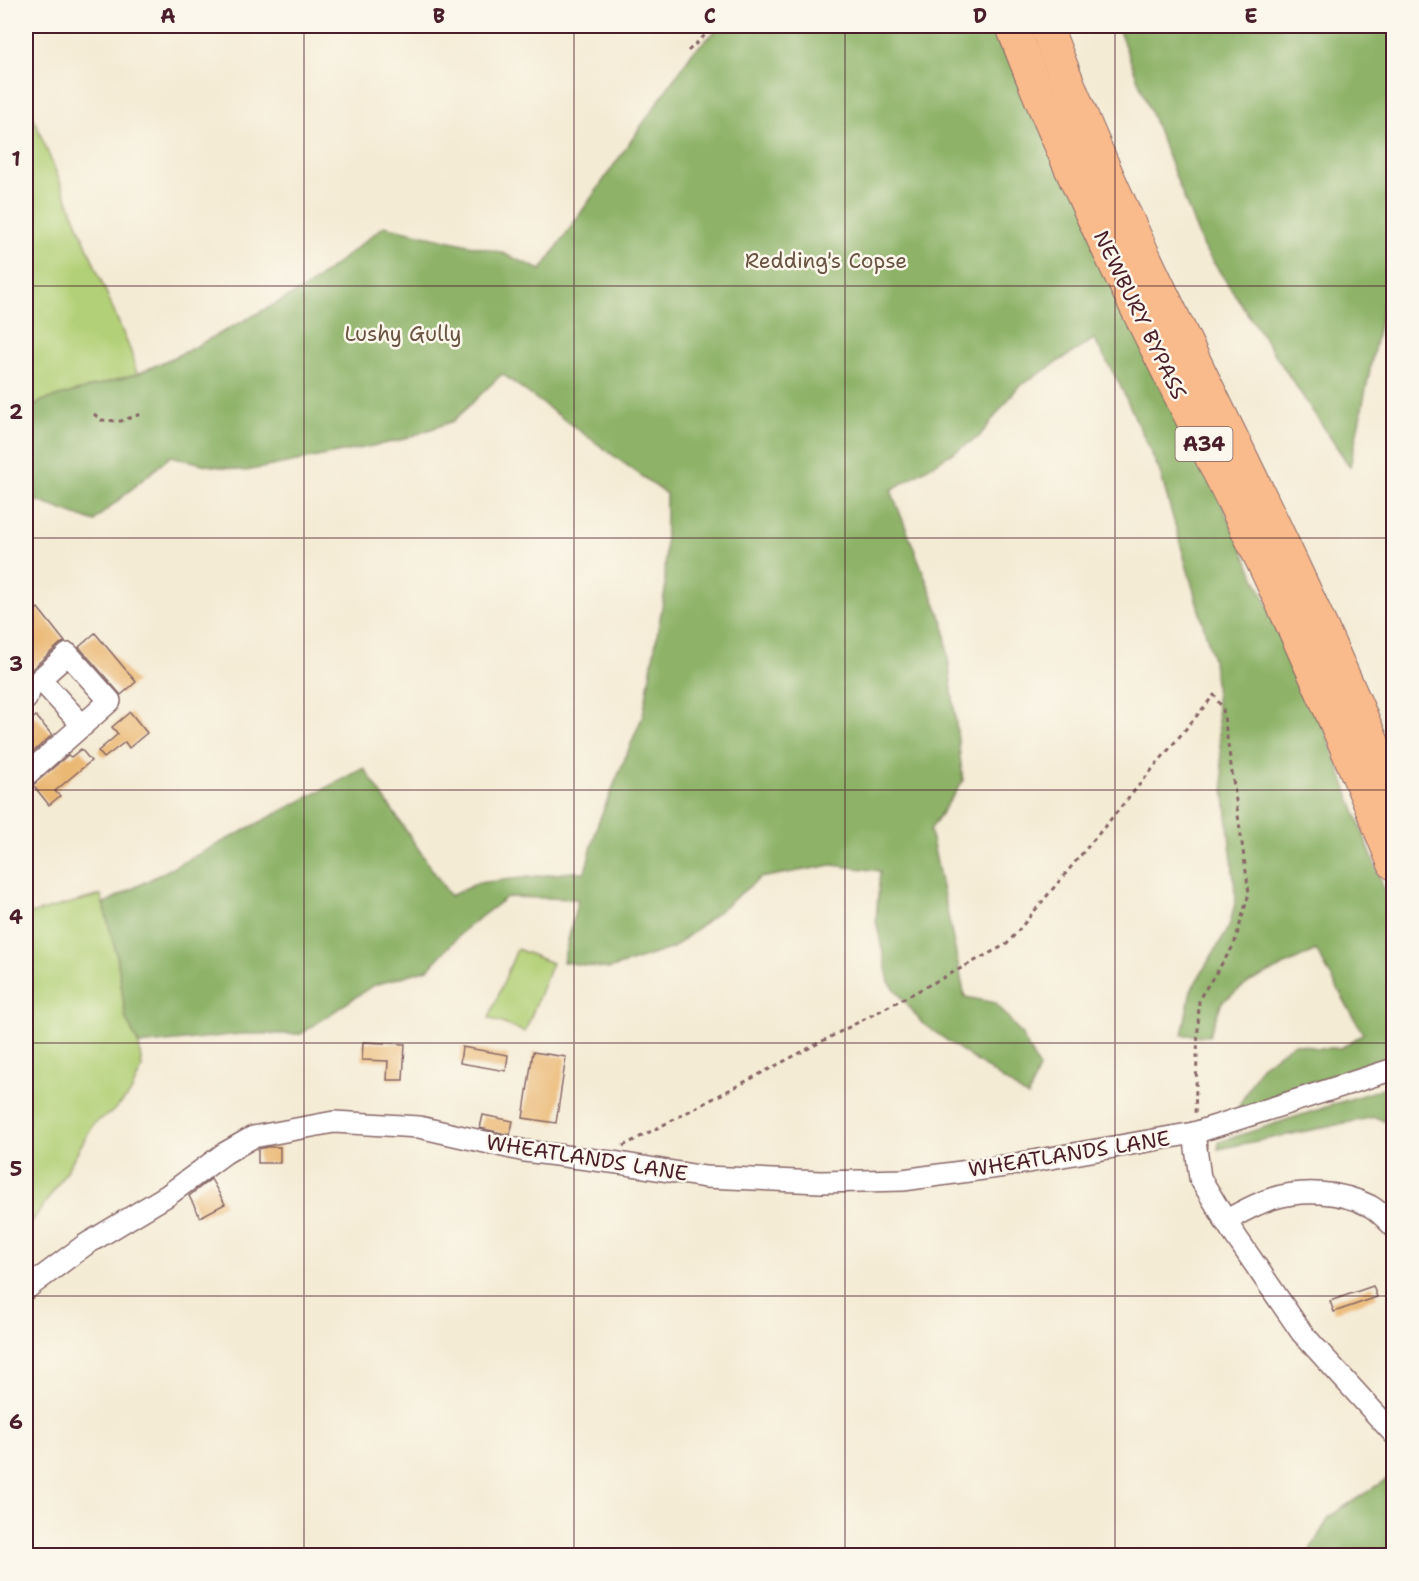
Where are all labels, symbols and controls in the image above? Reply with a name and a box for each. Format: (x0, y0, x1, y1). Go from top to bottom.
text: A (160, 3, 176, 29)
text: B (433, 3, 445, 29)
text: C (704, 3, 716, 29)
text: D (973, 3, 987, 29)
text: E (1244, 3, 1258, 29)
text: 1 (11, 146, 21, 172)
street label: NEWBURY BYPASS (1087, 226, 1193, 404)
park label: Redding's Copse (745, 247, 907, 275)
park label: Lushy Gully (344, 320, 462, 348)
text: 2 (9, 399, 23, 425)
road number: A34 (1176, 427, 1232, 461)
text: 3 (9, 651, 23, 677)
text: 4 (9, 904, 23, 930)
street label: WHEATLANDS LANE (966, 1124, 1172, 1184)
street label: WHEATLANDS LANE (484, 1128, 690, 1188)
text: 5 (10, 1156, 22, 1182)
text: 6 (9, 1409, 23, 1435)

